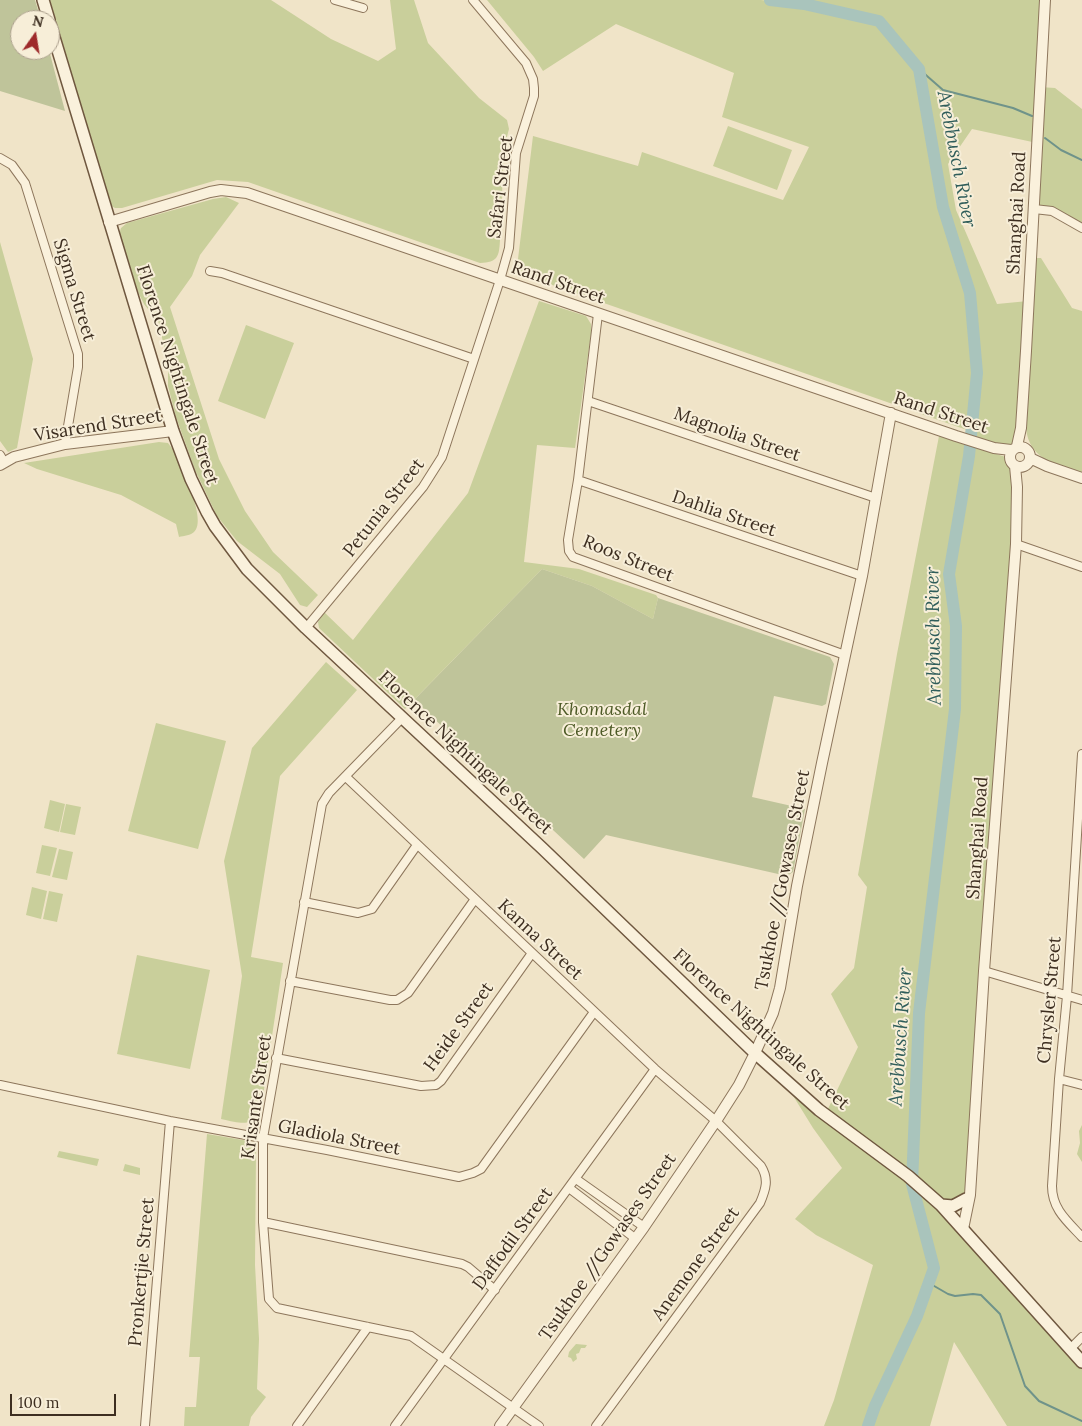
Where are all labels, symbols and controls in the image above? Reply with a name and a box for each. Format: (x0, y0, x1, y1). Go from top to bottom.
north arrow (10, 10, 60, 60)
text: N (31, 11, 45, 31)
water label: Arebbusch River (932, 89, 980, 229)
street label: Safari Street (484, 134, 518, 240)
street label: Shanghai Road (1003, 151, 1031, 275)
street label: Sigma Street (48, 236, 100, 344)
street label: Rand Street (508, 257, 608, 309)
street label: Florence Nightingale Street (131, 262, 223, 488)
street label: Rand Street (891, 388, 991, 438)
street label: Magnolia Street (671, 403, 803, 467)
street label: Visarend Street (33, 405, 163, 447)
street label: Petunia Street (339, 454, 429, 562)
street label: Dahlia Street (669, 486, 779, 542)
street label: Roos Street (579, 531, 677, 587)
water label: Arebbusch River (921, 566, 947, 706)
street label: Florence Nightingale Street (374, 667, 556, 839)
park label: Khomasdal Cemetery (557, 699, 647, 742)
street label: Tsukhoe //Gowases Street (751, 768, 815, 992)
street label: Shanghai Road (963, 776, 993, 900)
street label: Kanna Street (493, 895, 587, 985)
street label: Chrysler Street (1034, 936, 1066, 1064)
street label: Florence Nightingale Street (668, 945, 854, 1115)
water label: Arebbusch River (885, 967, 917, 1107)
street label: Heide Street (419, 978, 499, 1076)
street label: Krisante Street (238, 1033, 276, 1161)
street label: Gladiola Street (276, 1116, 402, 1160)
street label: Tsukhoe //Gowases Street (535, 1149, 681, 1345)
street label: Daffodil Street (468, 1183, 558, 1295)
street label: Pronkertjie Street (125, 1197, 159, 1347)
street label: Anemone Street (648, 1203, 744, 1325)
scale bar (12, 1384, 119, 1416)
text: 100 m (18, 1393, 59, 1412)

